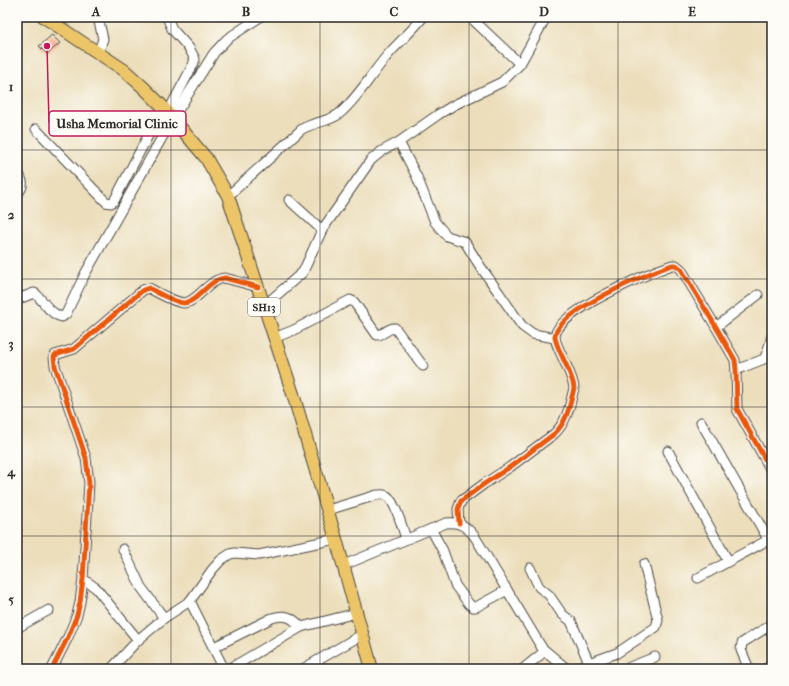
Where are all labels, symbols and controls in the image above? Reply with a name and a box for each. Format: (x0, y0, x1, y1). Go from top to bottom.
text: A (91, 4, 101, 19)
text: B (242, 4, 251, 19)
text: C (390, 4, 399, 19)
text: D (539, 4, 549, 19)
text: E (688, 4, 696, 19)
text: 1 (9, 79, 14, 94)
callout: Usha Memorial Clinic (49, 111, 186, 136)
text: Usha Memorial Clinic (55, 116, 178, 131)
text: 2 (8, 207, 15, 222)
road number: SH13 (248, 298, 280, 316)
text: 3 (8, 336, 14, 352)
text: 4 (6, 464, 16, 480)
text: 5 (8, 592, 14, 607)

